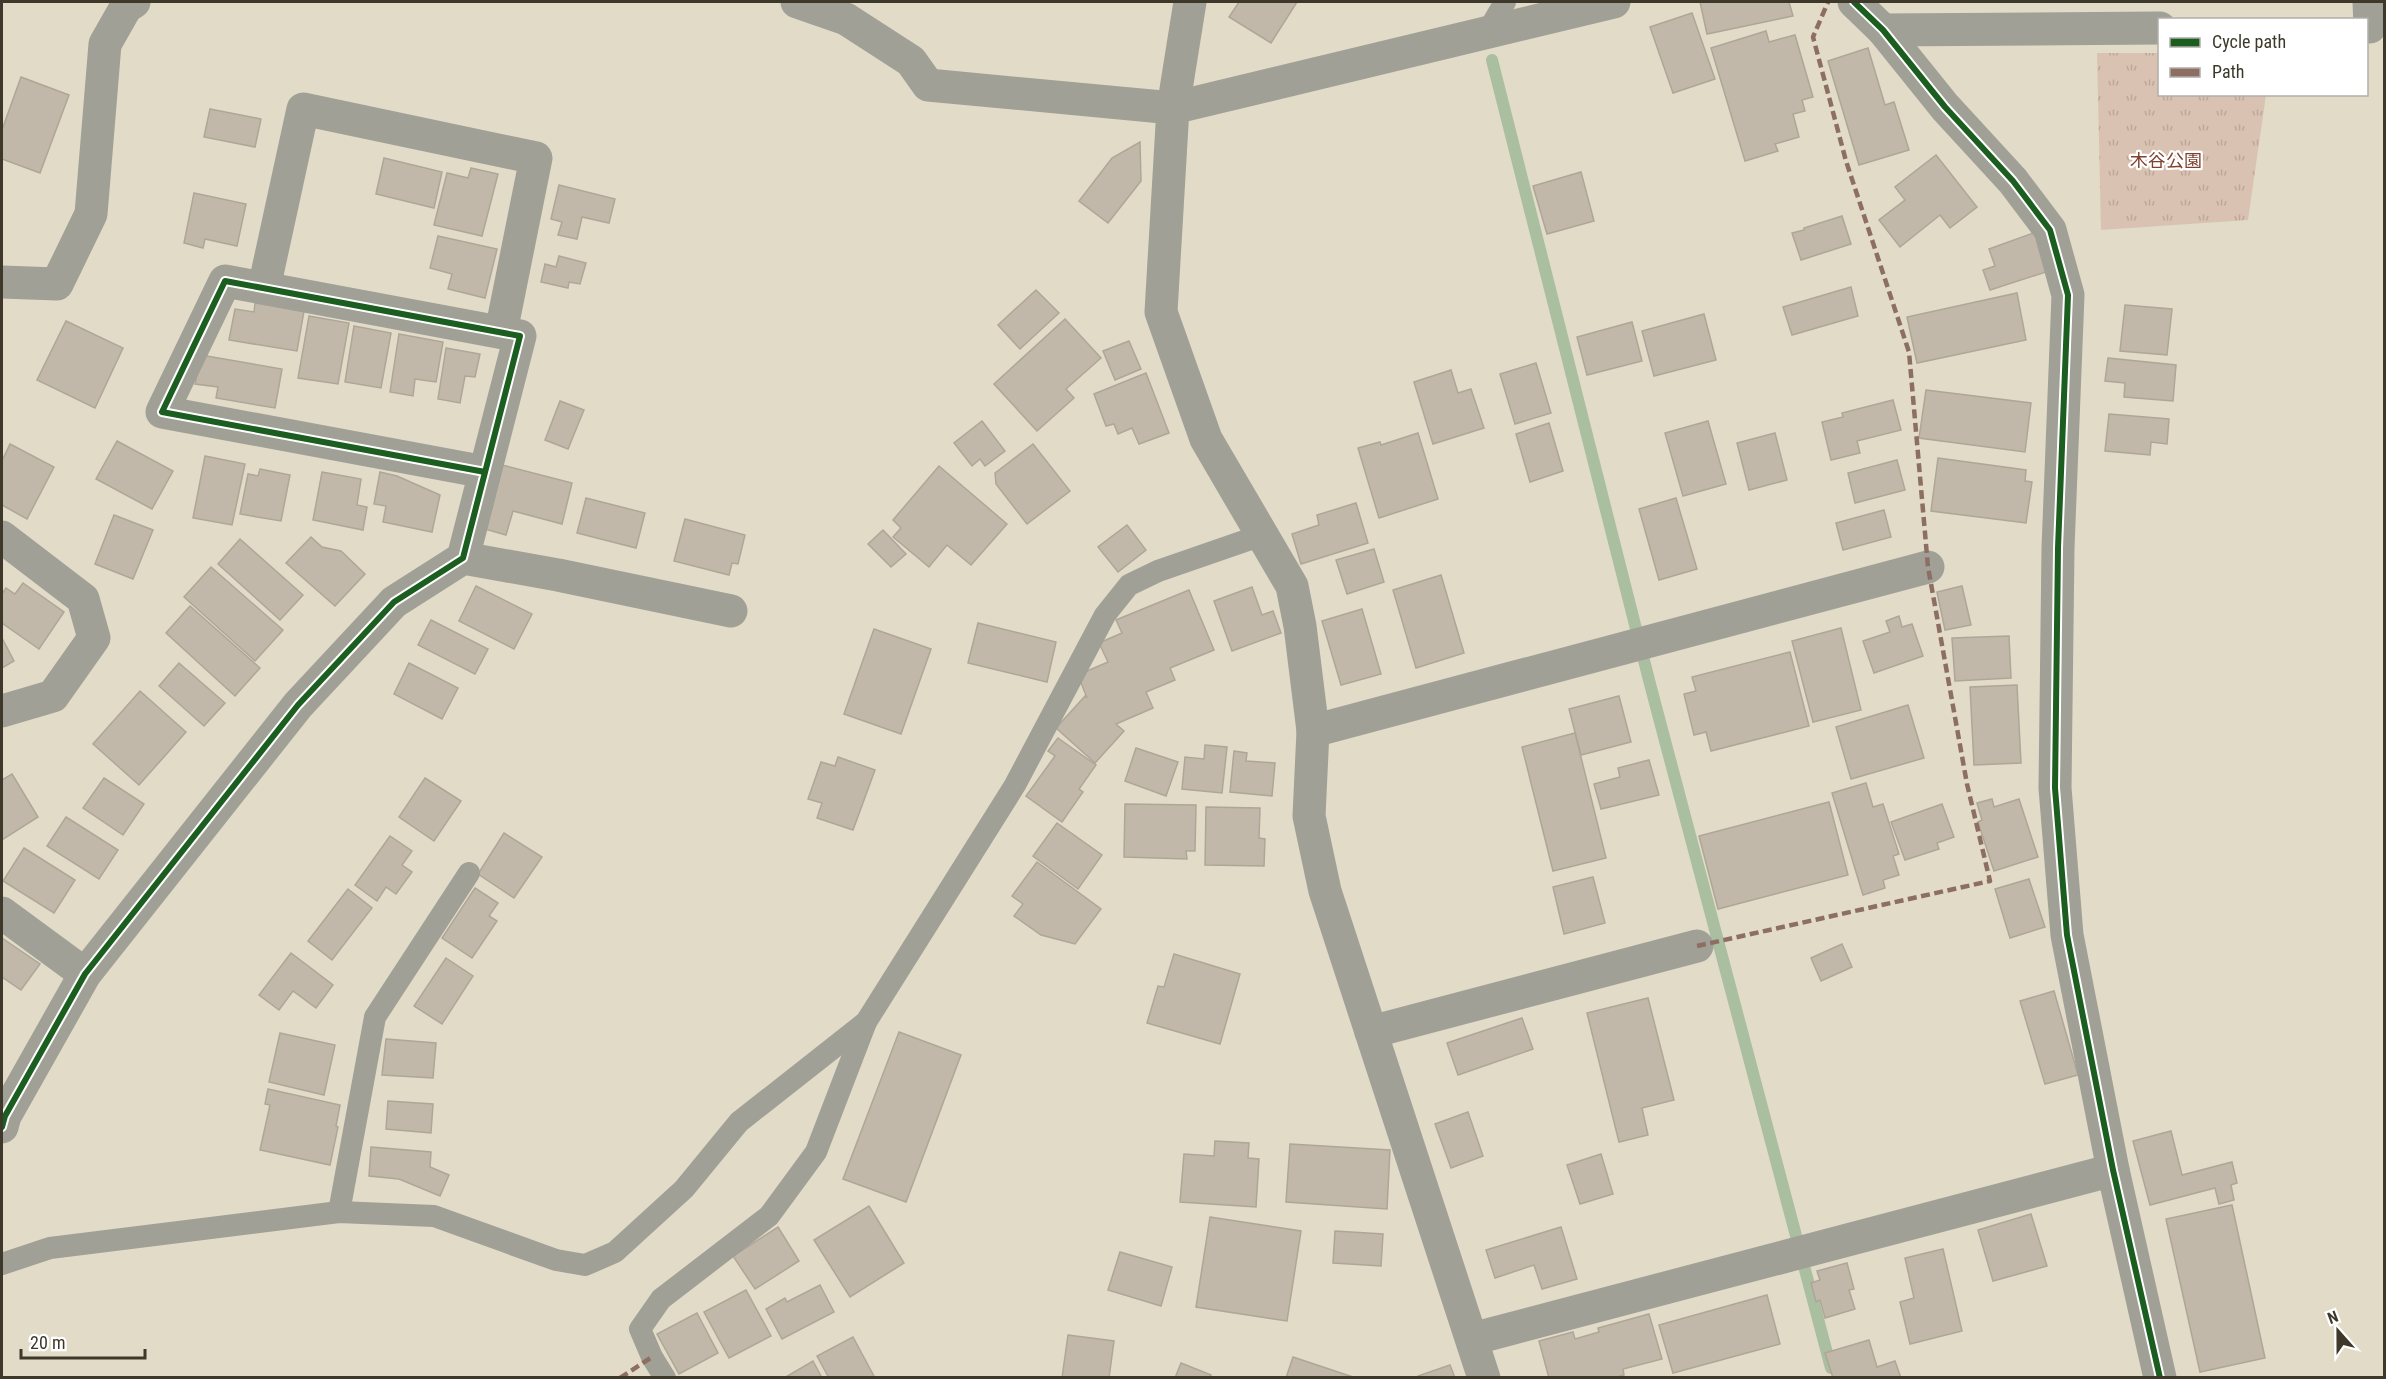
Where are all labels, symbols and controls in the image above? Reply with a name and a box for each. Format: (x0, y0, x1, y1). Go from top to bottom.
legend (2158, 18, 2368, 96)
text: Cycle path (2212, 31, 2286, 52)
text: Path (2212, 61, 2245, 82)
park label: 木谷公園 (2130, 150, 2202, 171)
north arrow (2308, 1301, 2368, 1361)
text: N (2325, 1307, 2341, 1328)
scale bar (21, 1322, 146, 1360)
text: 20 m (30, 1332, 65, 1353)

